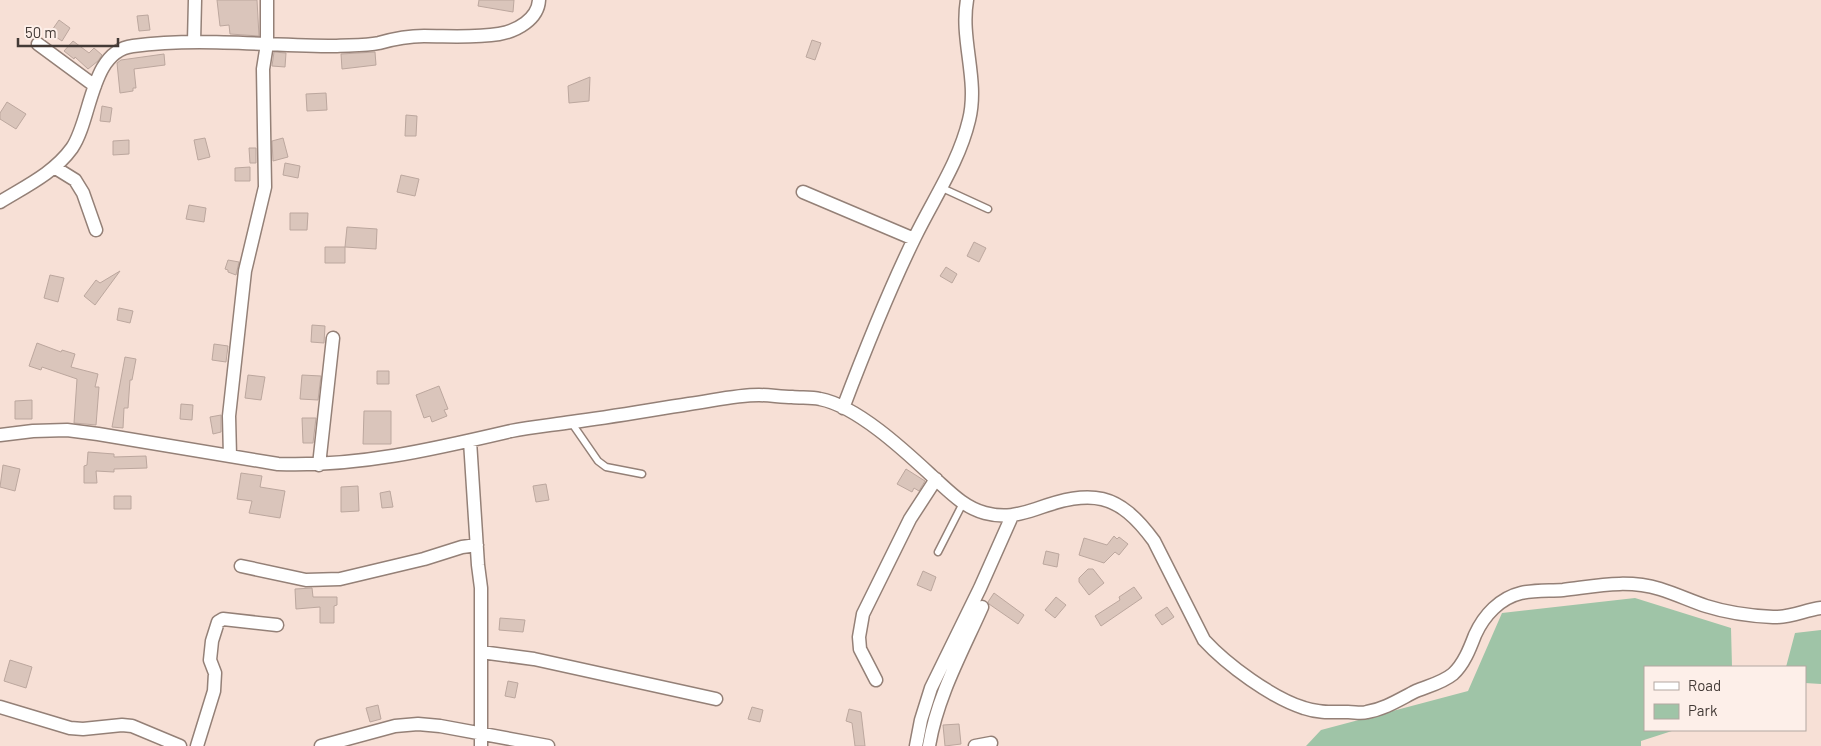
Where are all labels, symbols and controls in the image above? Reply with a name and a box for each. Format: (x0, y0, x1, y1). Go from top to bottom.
scale bar (18, 15, 118, 47)
text: 50 m (25, 23, 57, 41)
legend (1644, 666, 1806, 731)
text: Road (1688, 676, 1721, 694)
text: Park (1688, 701, 1718, 719)

